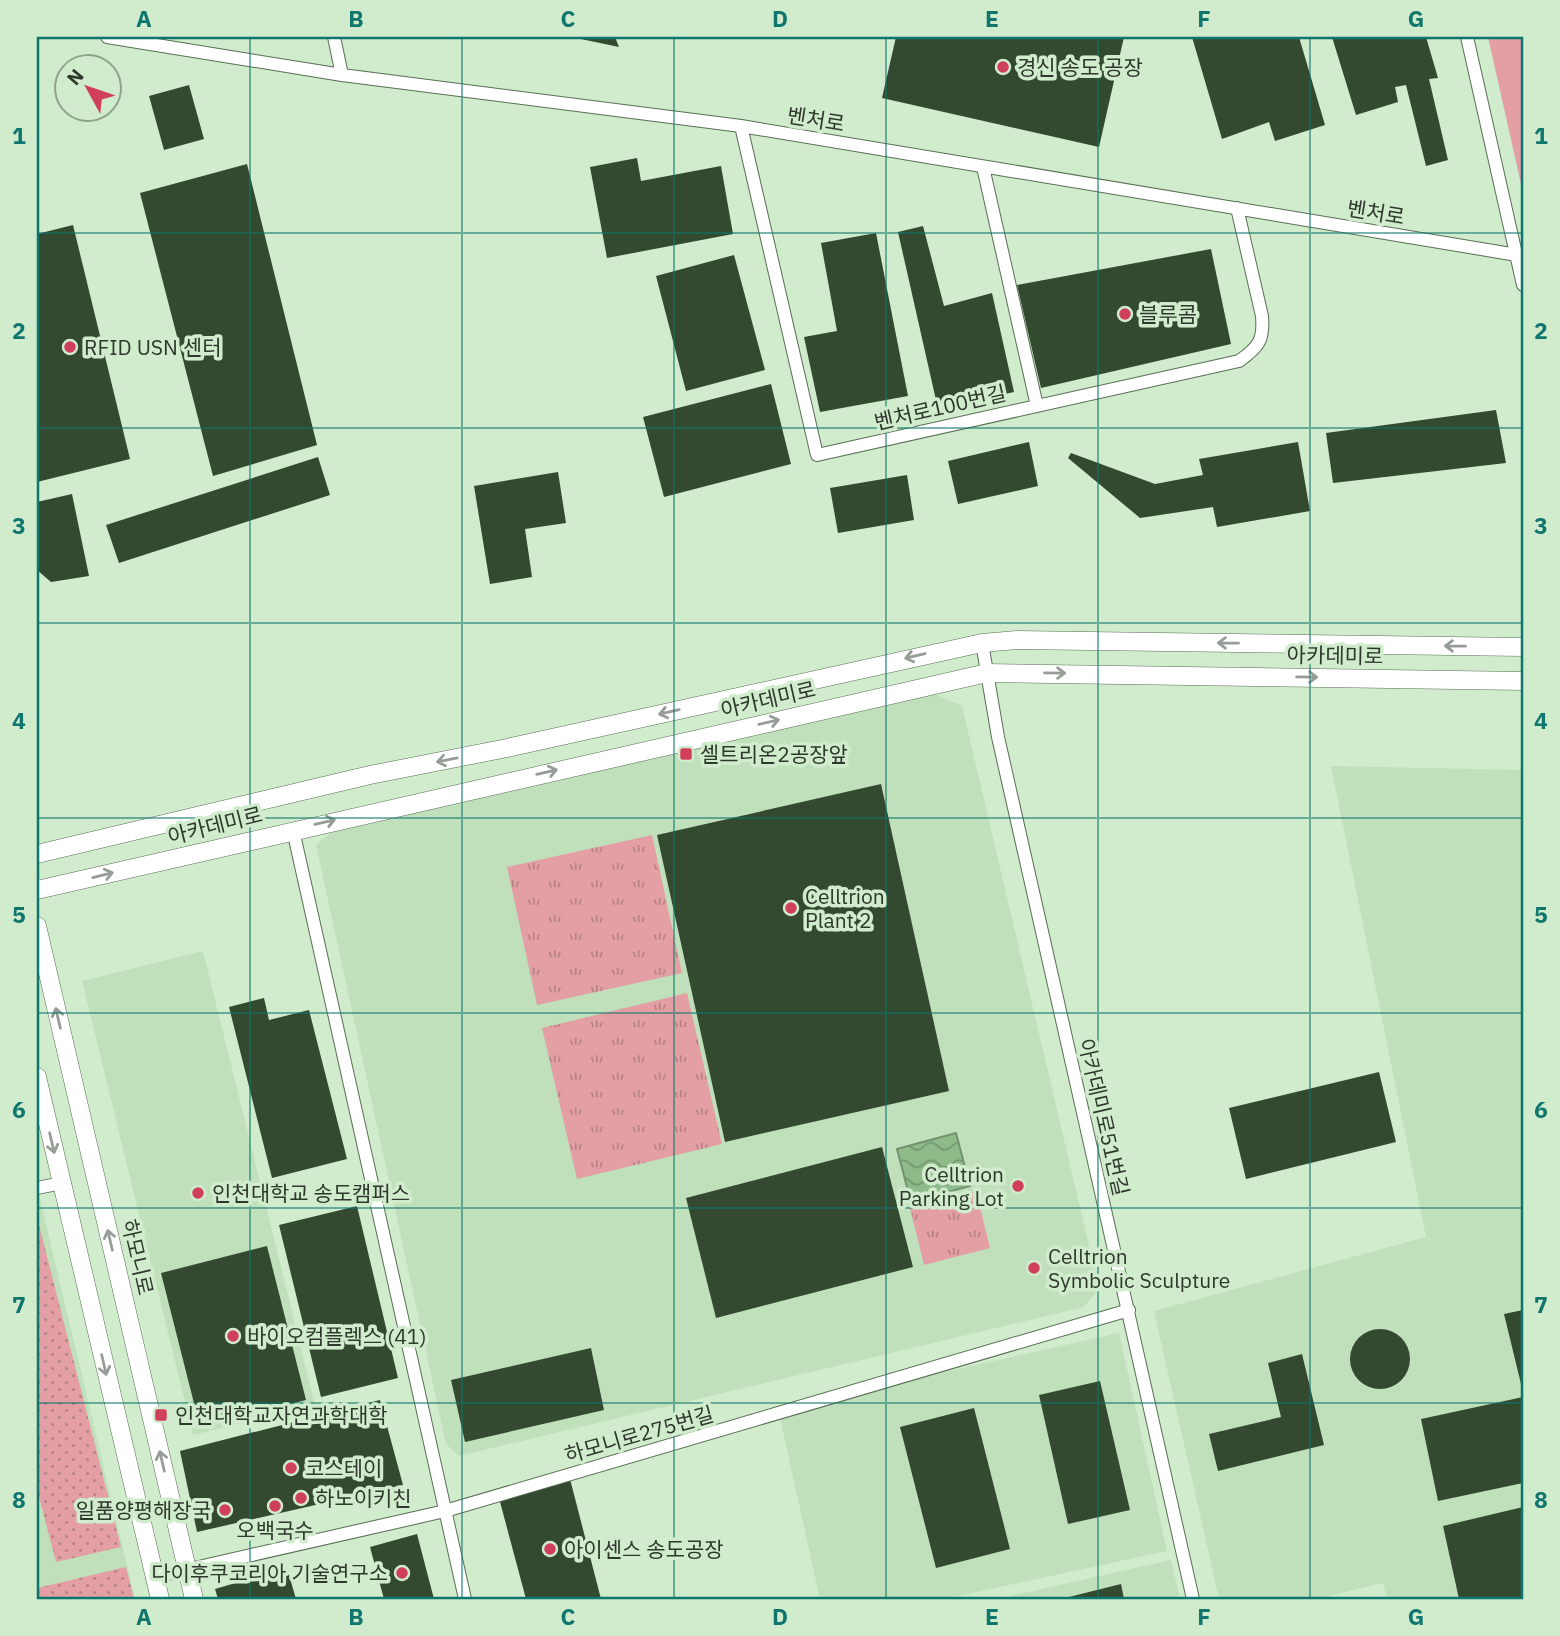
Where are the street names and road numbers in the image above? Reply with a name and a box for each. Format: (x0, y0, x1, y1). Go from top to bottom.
street label: 벤처로 (785, 101, 847, 137)
street label: 벤처로 (1345, 194, 1407, 230)
street label: 벤처로100번길 (871, 378, 1009, 436)
street label: 아카데미로 (1286, 640, 1384, 670)
street label: 아카데미로 (718, 674, 818, 724)
street label: 아카데미로 (165, 800, 265, 850)
street label: 아카데미로51번길 (1072, 1036, 1136, 1198)
street label: 하모니로 (116, 1216, 160, 1298)
street label: 하모니로275번길 (561, 1399, 717, 1469)

